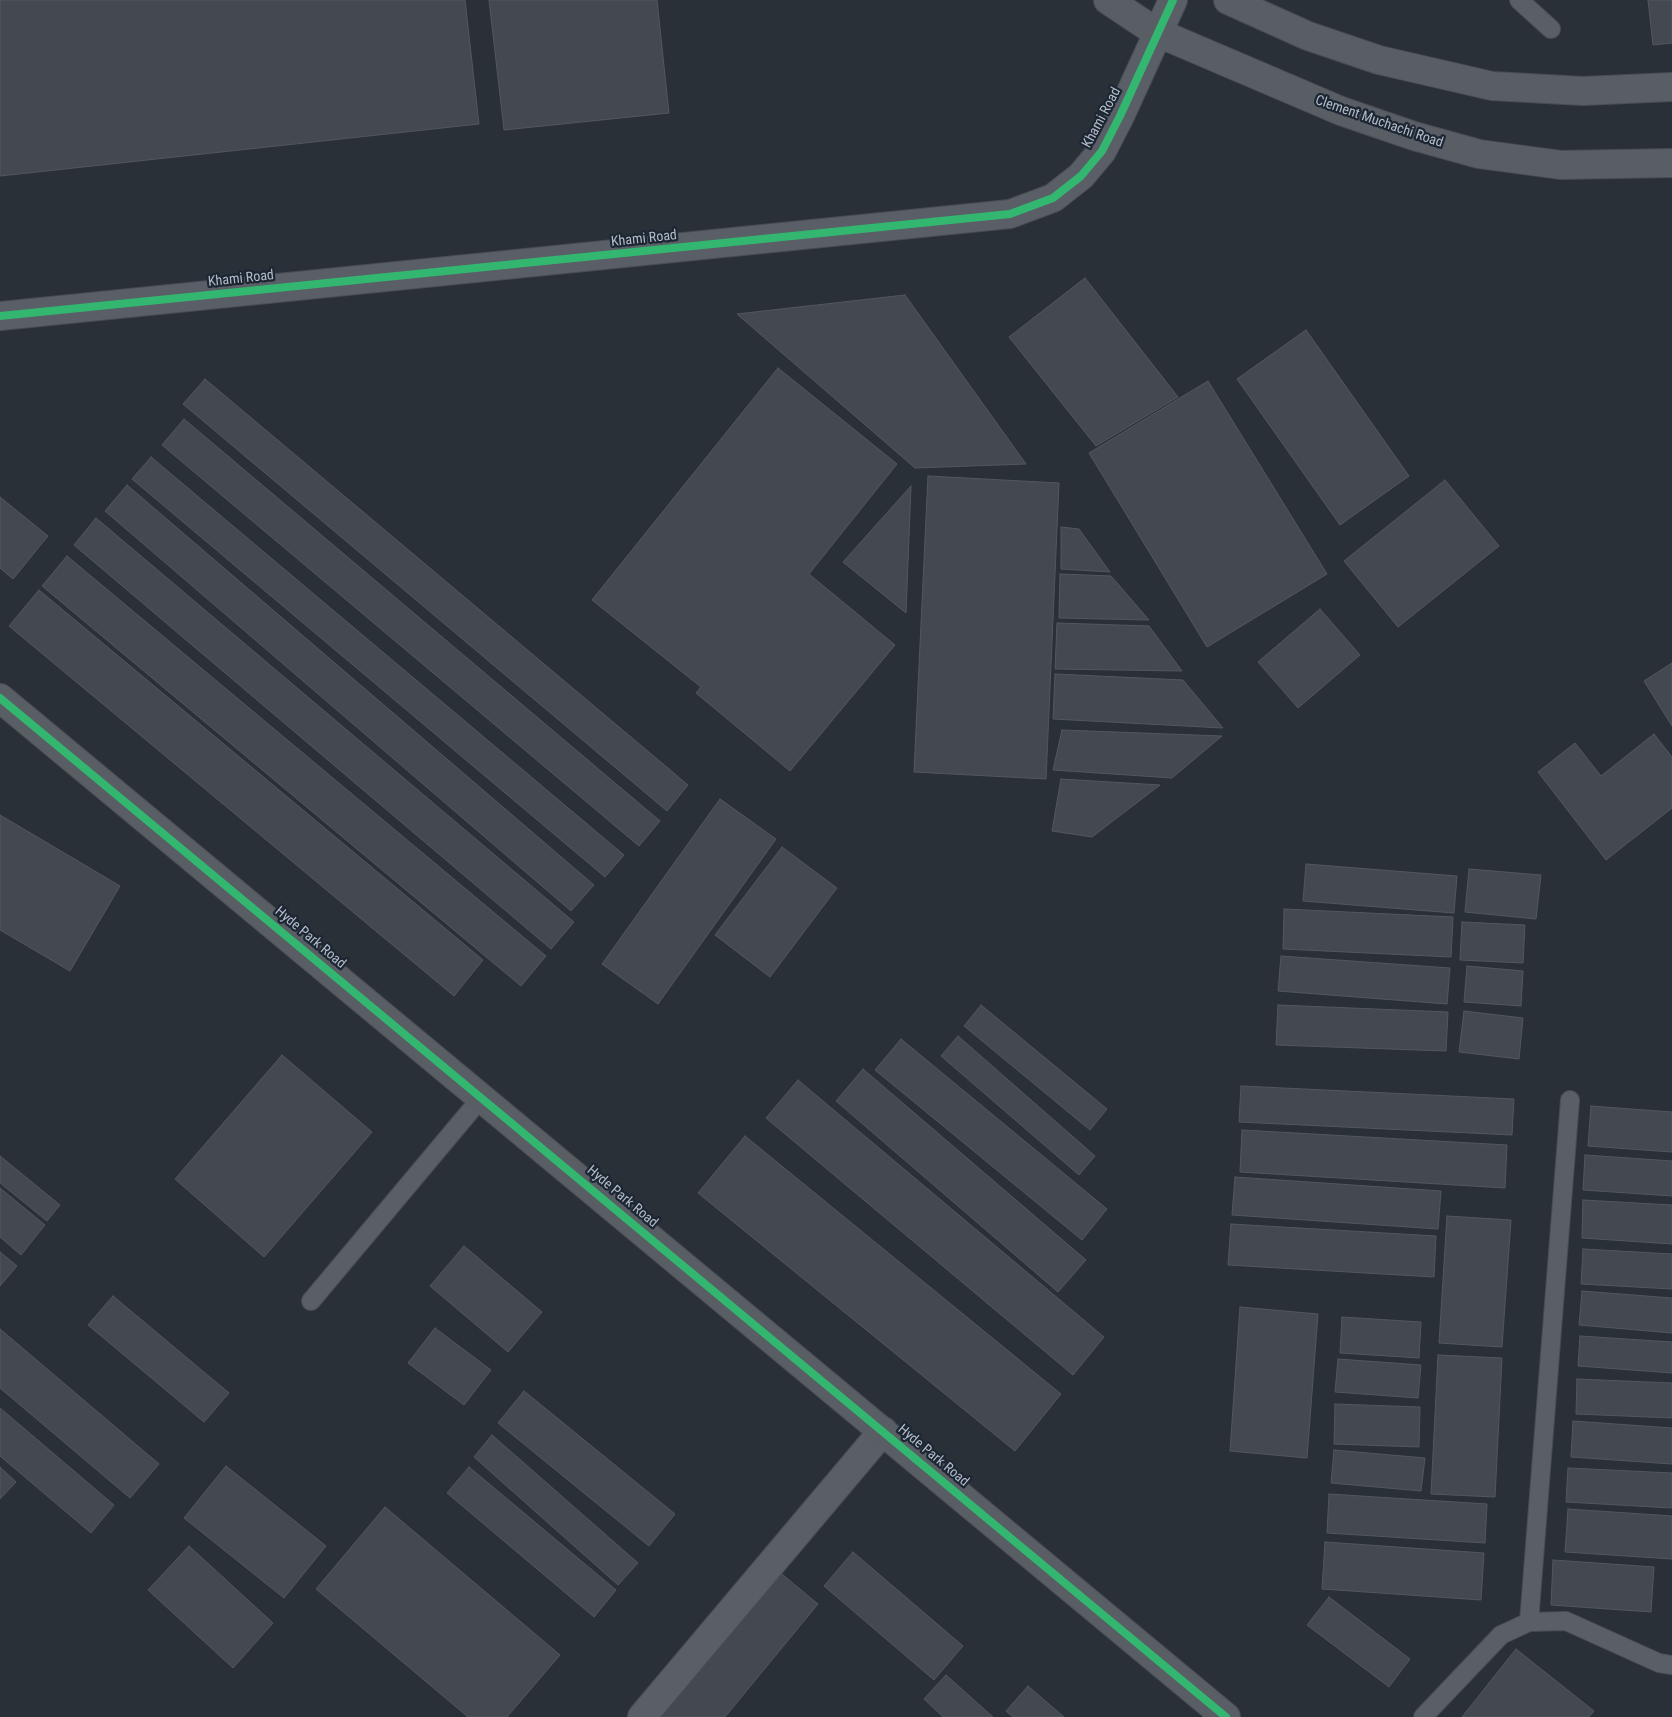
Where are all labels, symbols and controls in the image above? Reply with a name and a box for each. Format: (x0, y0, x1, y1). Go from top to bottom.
street label: Khami Road (1079, 85, 1125, 151)
street label: Clement Muchachi Road (1313, 92, 1445, 152)
street label: Khami Road (610, 227, 678, 251)
street label: Khami Road (207, 267, 275, 291)
street label: Hyde Park Road (271, 903, 349, 973)
street label: Hyde Park Road (583, 1162, 661, 1232)
street label: Hyde Park Road (894, 1421, 972, 1491)

